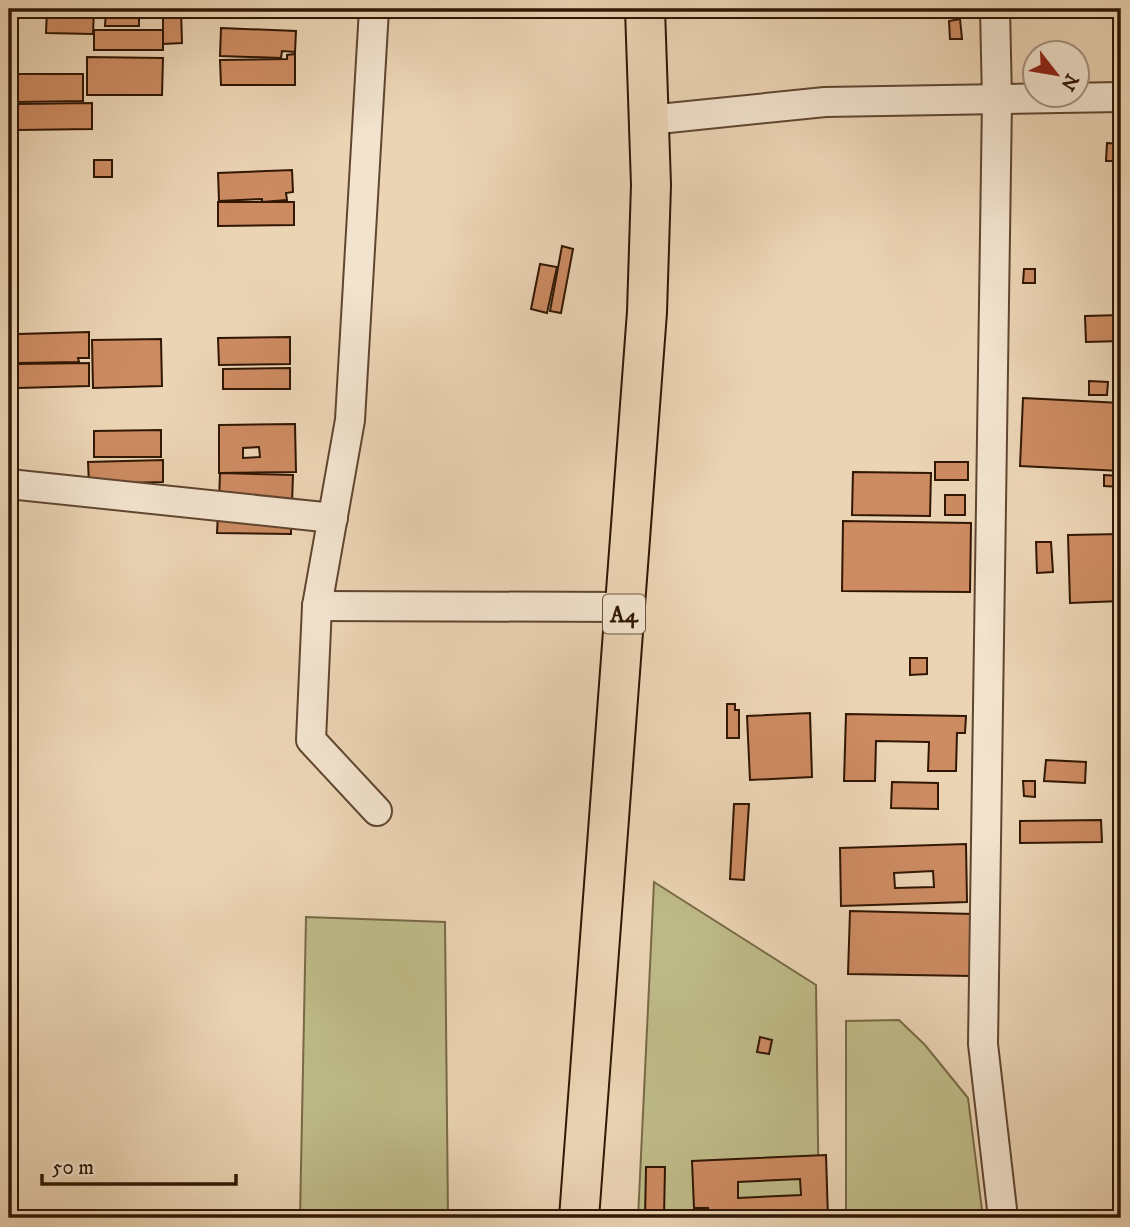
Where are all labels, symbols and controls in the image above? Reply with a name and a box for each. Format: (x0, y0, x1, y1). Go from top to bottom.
north arrow (1021, 38, 1092, 108)
text: N (1055, 69, 1083, 95)
road number: A4 (603, 594, 645, 634)
scale bar (42, 1143, 236, 1187)
text: 50 m (52, 1155, 94, 1181)

